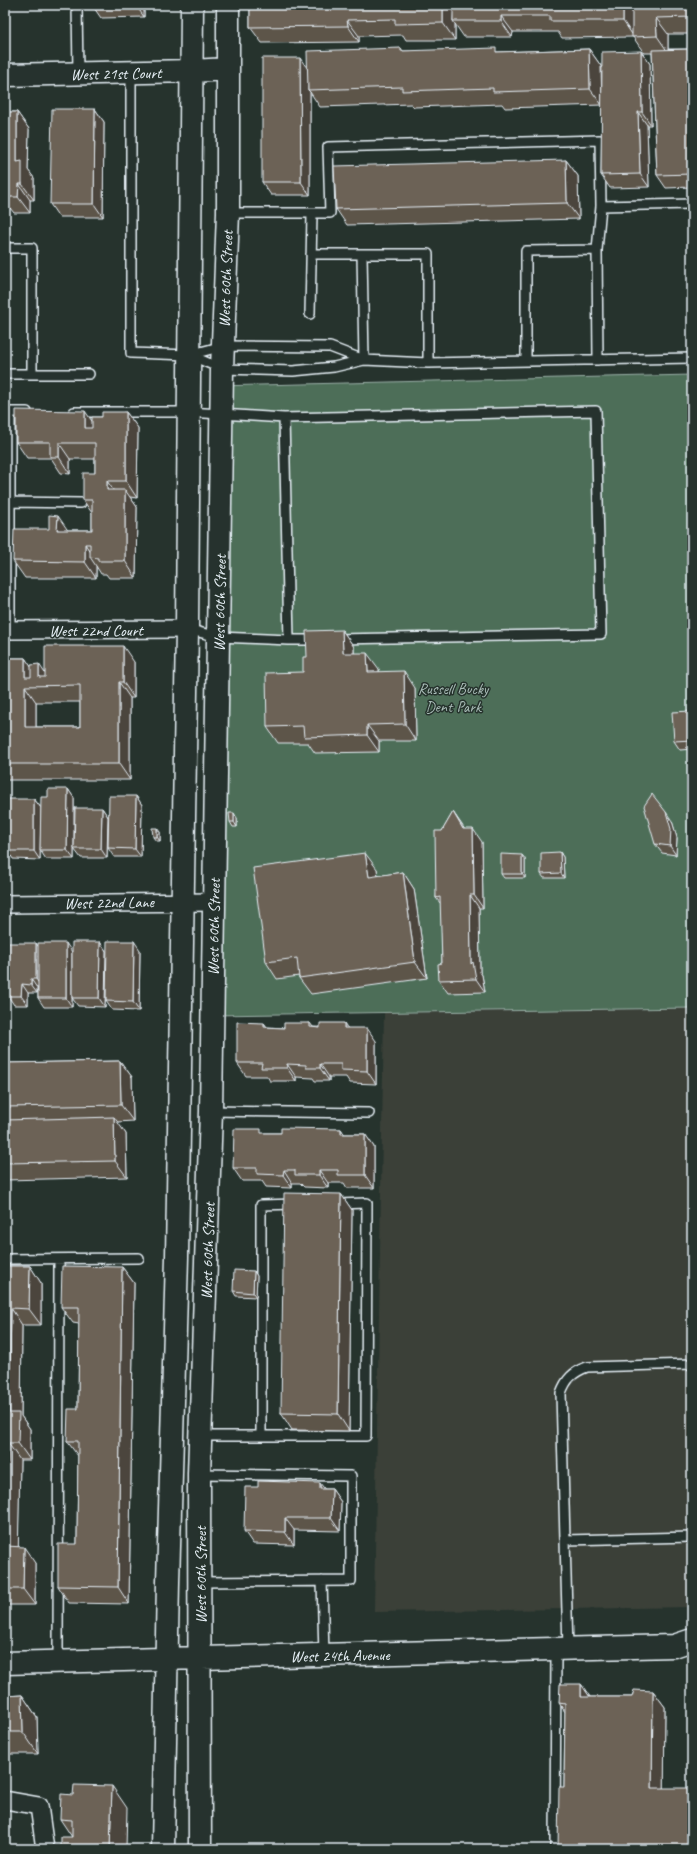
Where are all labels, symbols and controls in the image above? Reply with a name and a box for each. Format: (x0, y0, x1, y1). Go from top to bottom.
street label: West 21st Court (70, 63, 163, 85)
street label: West 60th Street (214, 229, 238, 328)
street label: West 60th Street (209, 553, 231, 652)
street label: West 22nd Court (49, 621, 144, 641)
park label: Russell Bucky Dent Park (418, 679, 490, 717)
street label: West 60th Street (203, 877, 225, 976)
street label: West 22nd Lane (64, 892, 156, 914)
street label: West 60th Street (196, 1201, 220, 1300)
street label: West 60th Street (191, 1525, 211, 1623)
street label: West 24th Avenue (290, 1645, 392, 1667)

